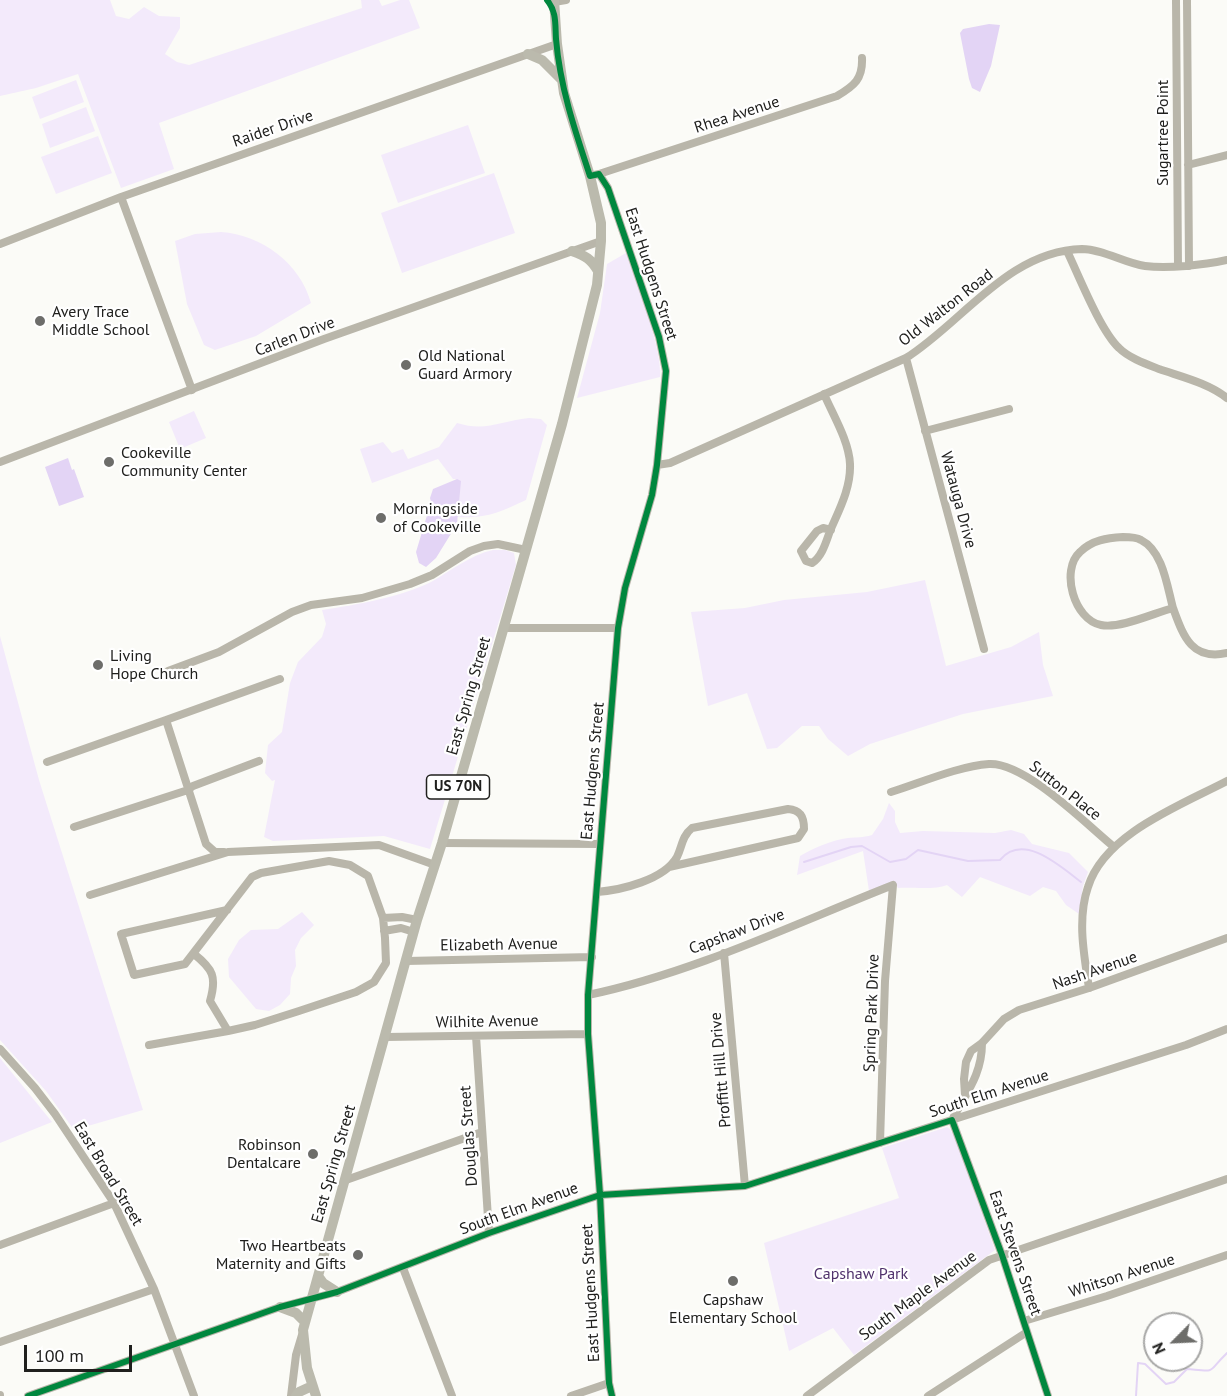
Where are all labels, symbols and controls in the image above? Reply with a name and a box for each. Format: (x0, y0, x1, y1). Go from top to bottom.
street label: Sugartree Point (1153, 80, 1173, 186)
street label: Rhea Avenue (692, 92, 782, 138)
street label: Raider Drive (230, 106, 316, 152)
street label: East Hudgens Street (621, 205, 681, 343)
street label: Old Walton Road (895, 265, 997, 351)
place label: Avery Trace Middle School (52, 302, 150, 340)
street label: Carlen Drive (252, 313, 338, 361)
marker: Avery Trace Middle School (33, 314, 47, 328)
place label: Old National Guard Armory (418, 346, 512, 384)
marker: Old National Guard Armory (399, 358, 413, 372)
place label: Cookeville Community Center (121, 443, 247, 481)
street label: Watauga Drive (936, 450, 980, 550)
marker: Cookeville Community Center (102, 455, 116, 469)
place label: Morningside of Cookeville (393, 499, 481, 537)
marker: Morningside of Cookeville (374, 511, 388, 525)
street label: East Spring Street (443, 635, 495, 757)
place label: Living Hope Church (110, 646, 198, 684)
marker: Living Hope Church (91, 658, 105, 672)
street label: East Hudgens Street (577, 701, 609, 841)
street label: Sutton Place (1025, 757, 1105, 825)
road number: US 70N (426, 775, 490, 799)
street label: Capshaw Drive (687, 905, 787, 959)
street label: Elizabeth Avenue (440, 934, 558, 956)
street label: Nash Avenue (1050, 948, 1140, 994)
street label: Spring Park Drive (860, 954, 884, 1072)
street label: Wilhite Avenue (435, 1012, 539, 1032)
street label: Proffitt Hill Drive (706, 1012, 736, 1128)
street label: South Elm Avenue (927, 1066, 1051, 1122)
street label: Douglas Street (456, 1085, 482, 1187)
street label: East Spring Street (308, 1103, 360, 1225)
street label: East Broad Street (69, 1118, 147, 1230)
place label: Robinson Dentalcare (227, 1135, 301, 1173)
marker: Robinson Dentalcare (306, 1147, 320, 1161)
street label: South Elm Avenue (457, 1179, 581, 1239)
street label: East Stevens Street (985, 1188, 1045, 1318)
street label: East Hudgens Street (578, 1223, 604, 1363)
place label: Two Heartbeats Maternity and Gifts (216, 1236, 346, 1274)
street label: South Maple Avenue (856, 1247, 980, 1345)
marker: Two Heartbeats Maternity and Gifts (351, 1248, 365, 1262)
street label: Whitson Avenue (1067, 1250, 1177, 1302)
park label: Capshaw Park (814, 1264, 908, 1284)
marker: Capshaw Elementary School (726, 1274, 740, 1288)
place label: Capshaw Elementary School (669, 1290, 797, 1328)
north arrow (1143, 1312, 1203, 1372)
scale bar (27, 1333, 135, 1371)
text: N (1147, 1340, 1170, 1357)
text: 100 m (35, 1344, 84, 1367)

